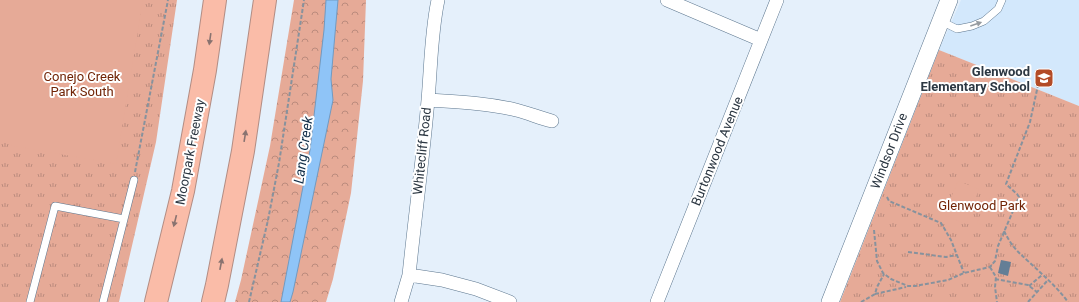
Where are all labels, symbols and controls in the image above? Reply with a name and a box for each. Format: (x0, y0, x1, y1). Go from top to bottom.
one-way arrow (970, 21, 982, 27)
one-way arrow (207, 33, 213, 45)
place label: Glenwood Elementary School (920, 64, 1030, 94)
school or university icon: Glenwood Elementary School (1033, 67, 1055, 89)
park label: Conejo Creek Park South (44, 69, 121, 99)
street label: Burtonwood Avenue (688, 94, 746, 208)
street label: Moorpark Freeway (172, 98, 208, 206)
street label: Whitecliff Road (410, 106, 434, 196)
street label: Windsor Drive (868, 111, 910, 191)
water label: Lang Creek (290, 114, 316, 185)
one-way arrow (242, 130, 248, 142)
park label: Glenwood Park (938, 198, 1026, 213)
one-way arrow (172, 215, 178, 228)
one-way arrow (218, 258, 224, 270)

